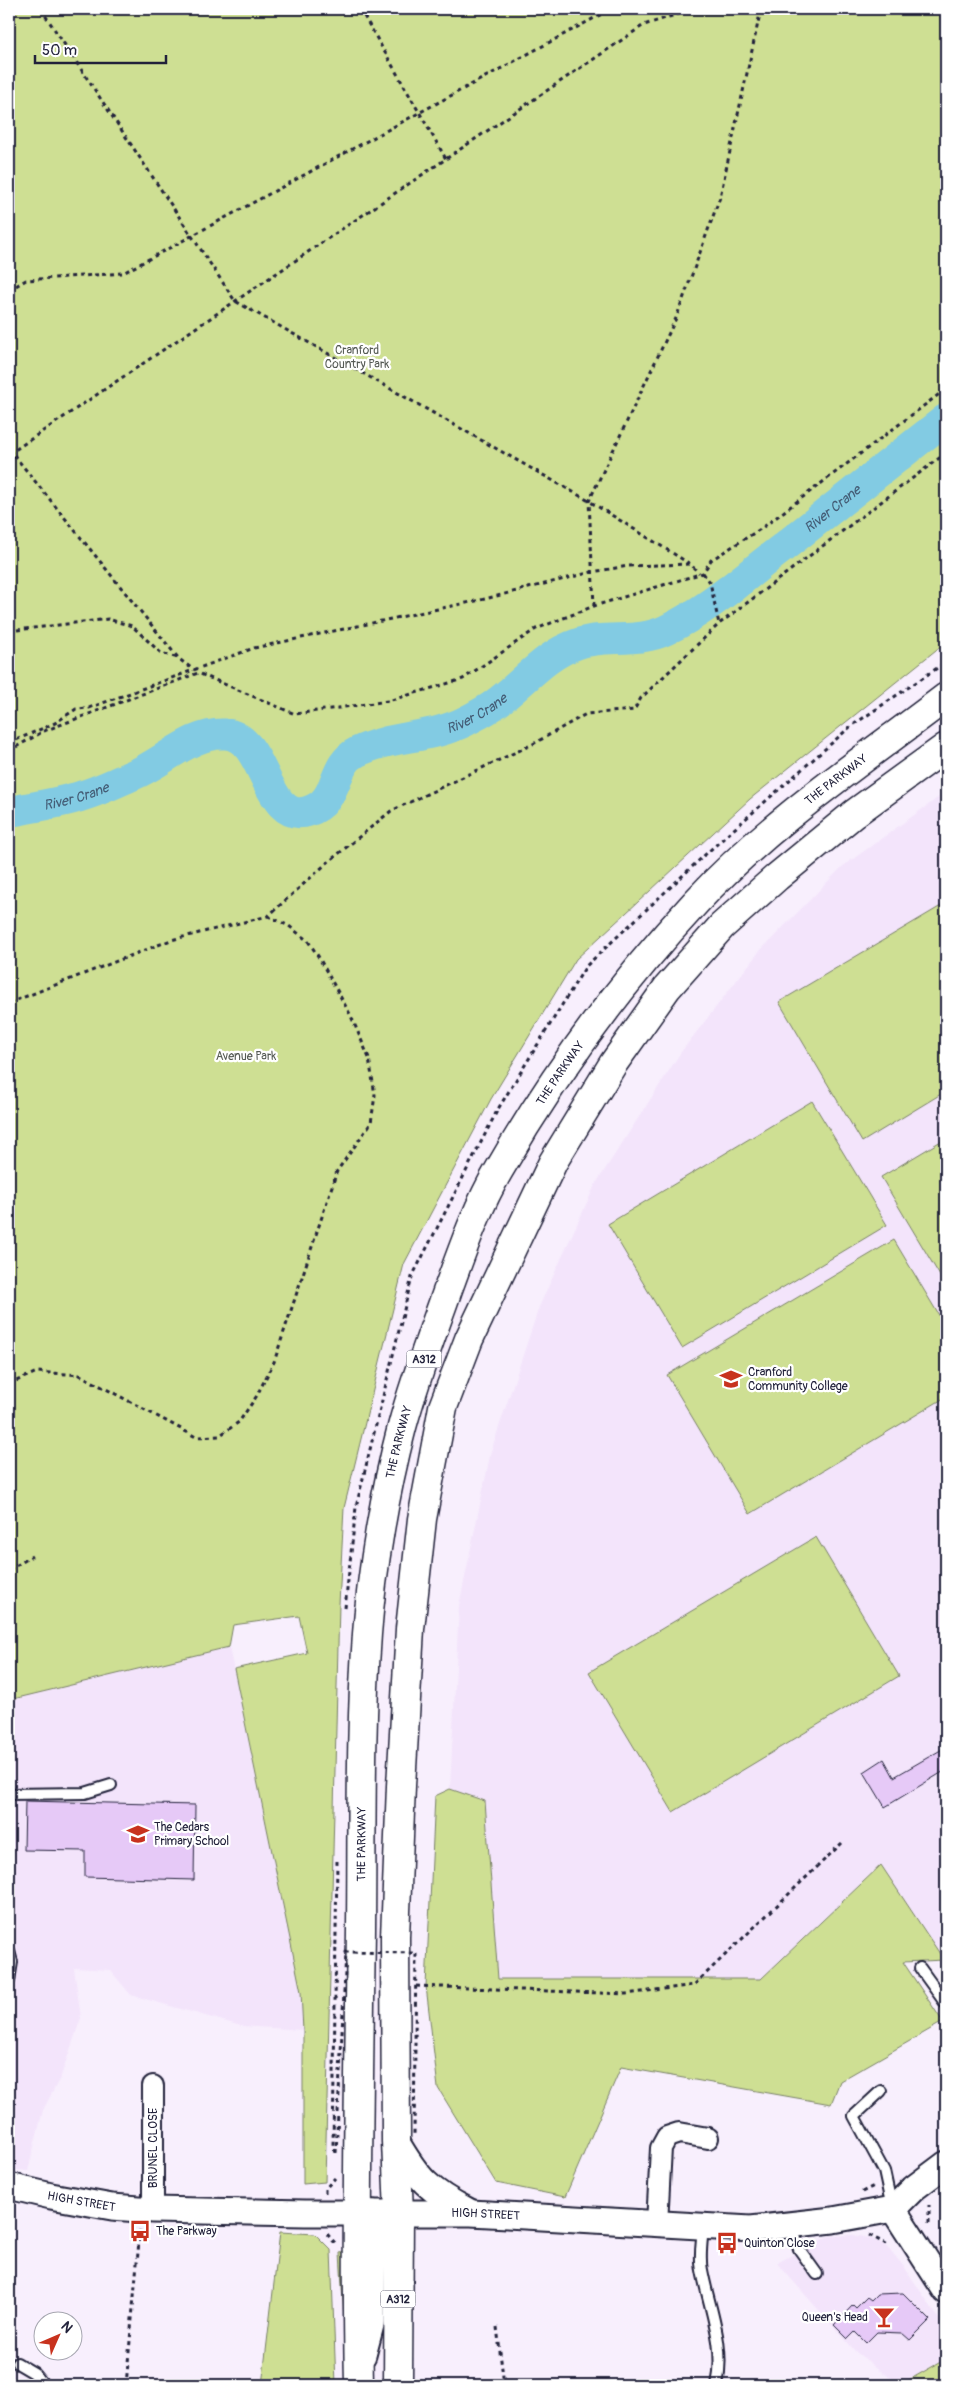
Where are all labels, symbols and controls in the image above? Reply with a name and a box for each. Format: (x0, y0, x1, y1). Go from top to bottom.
scale bar (35, 32, 166, 64)
text: 50 m (42, 41, 77, 60)
park label: Cranford Country Park (325, 343, 389, 372)
water label: River Crane (801, 480, 865, 536)
water label: River Crane (444, 688, 512, 737)
street label: THE PARKWAY (802, 751, 870, 808)
water label: River Crane (42, 778, 113, 813)
street label: THE PARKWAY (533, 1038, 587, 1108)
park label: Avenue Park (216, 1049, 276, 1064)
road number: A312 (406, 1350, 442, 1368)
place label: Cranford Community College (748, 1365, 848, 1394)
school or university icon: Cranford Community College (718, 1366, 744, 1392)
street label: THE PARKWAY (382, 1404, 415, 1480)
street label: THE PARKWAY (354, 1807, 369, 1882)
place label: The Cedars Primary School (154, 1820, 229, 1849)
school or university icon: The Cedars Primary School (125, 1821, 151, 1847)
street label: BRUNEL CLOSE (146, 2108, 161, 2188)
street label: HIGH STREET (46, 2188, 117, 2215)
street label: HIGH STREET (451, 2205, 521, 2223)
bus stop icon: The Parkway (127, 2218, 153, 2244)
place label: The Parkway (156, 2224, 217, 2239)
bus stop icon: Quinton Close (714, 2230, 740, 2256)
place label: Quinton Close (744, 2236, 815, 2251)
road number: A312 (380, 2290, 416, 2308)
bar icon: Queen's Head (871, 2304, 897, 2330)
place label: Queen's Head (801, 2310, 868, 2325)
north arrow (32, 2312, 82, 2362)
text: N (57, 2318, 76, 2337)

